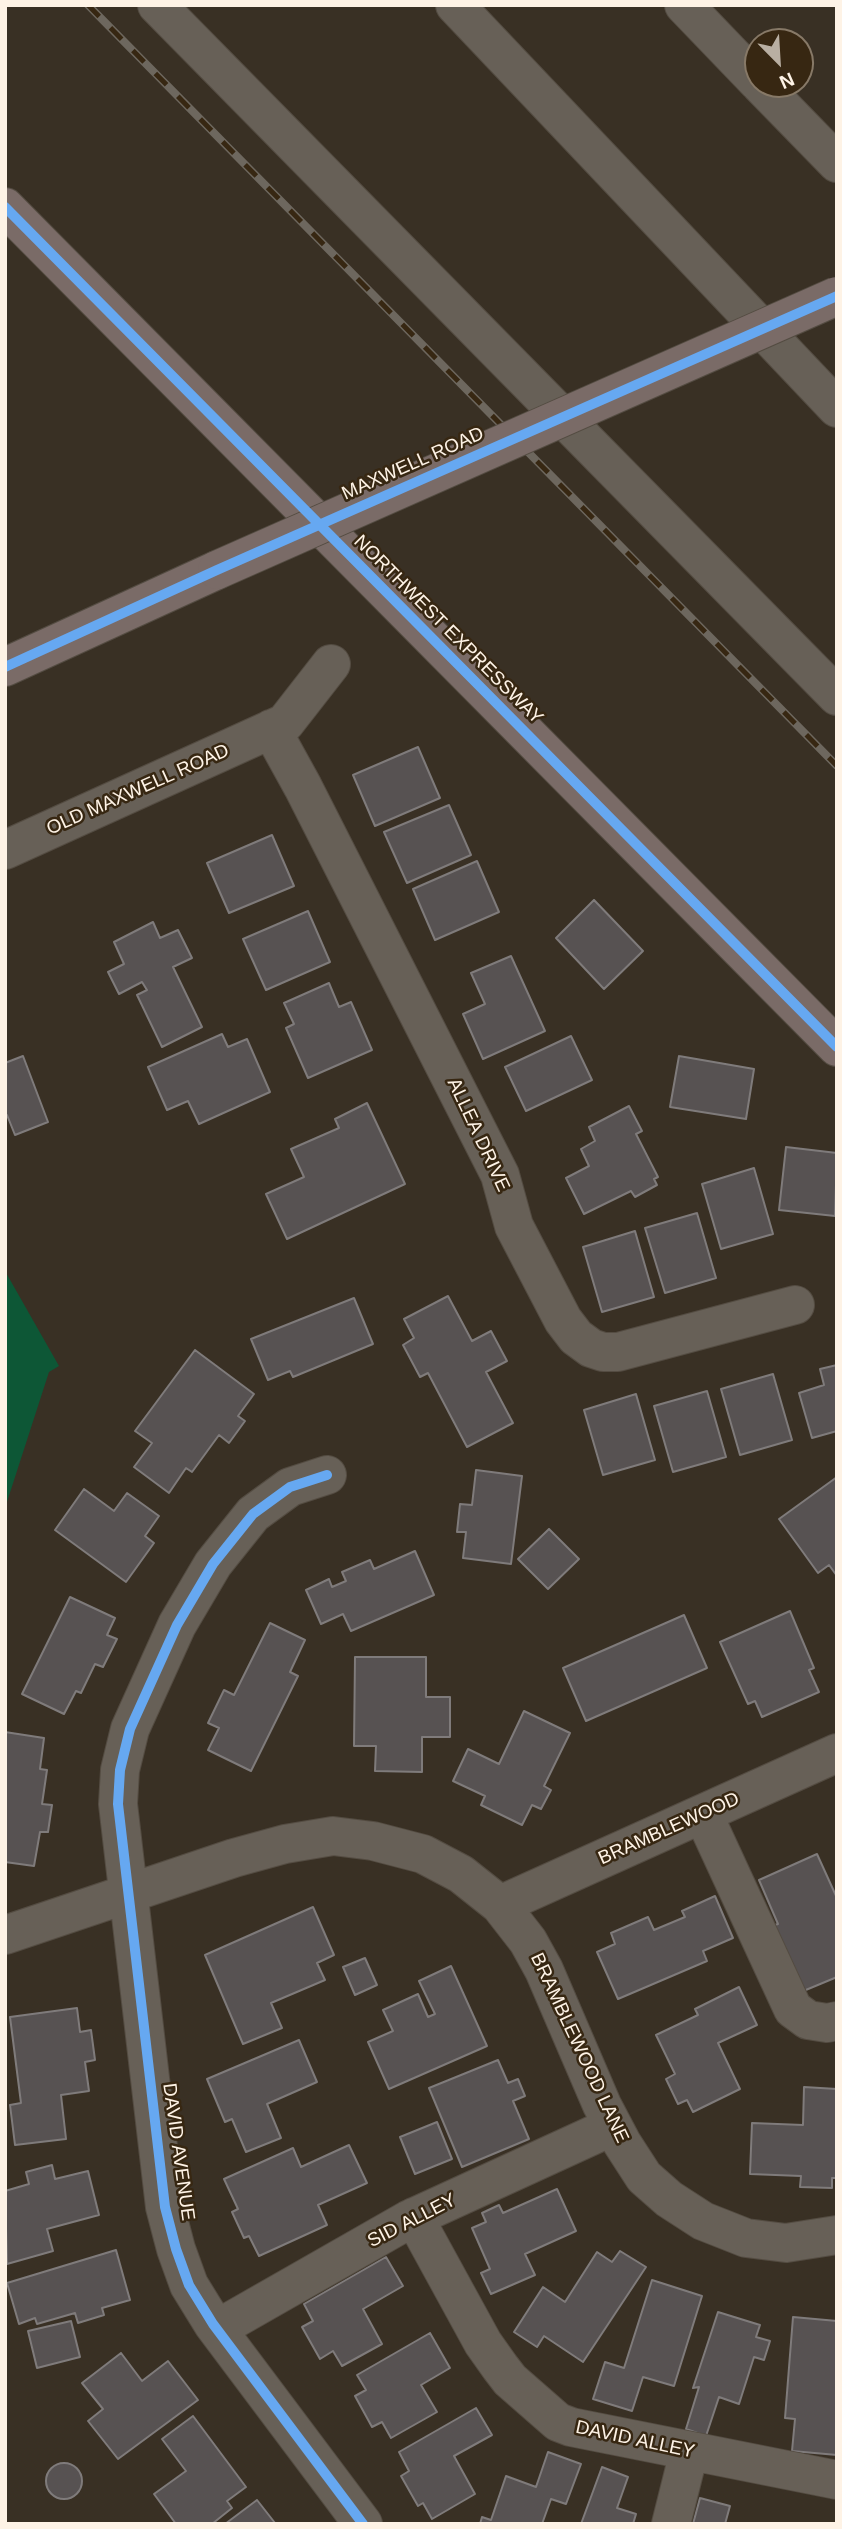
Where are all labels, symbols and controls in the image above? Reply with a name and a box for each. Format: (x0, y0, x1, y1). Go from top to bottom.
north arrow (744, 28, 814, 98)
text: N (776, 68, 797, 93)
street label: MAXWELL ROAD (338, 422, 488, 506)
street label: NORTHWEST EXPRESSWAY (349, 531, 547, 729)
street label: OLD MAXWELL ROAD (43, 739, 233, 841)
street label: ALLEA DRIVE (442, 1075, 514, 1195)
street label: BRAMBLEWOOD (595, 1788, 743, 1870)
street label: BRAMBLEWOOD LANE (525, 1949, 633, 2147)
street label: DAVID AVENUE (157, 2082, 199, 2222)
street label: SID ALLEY (364, 2189, 460, 2253)
street label: DAVID ALLEY (573, 2416, 697, 2464)

